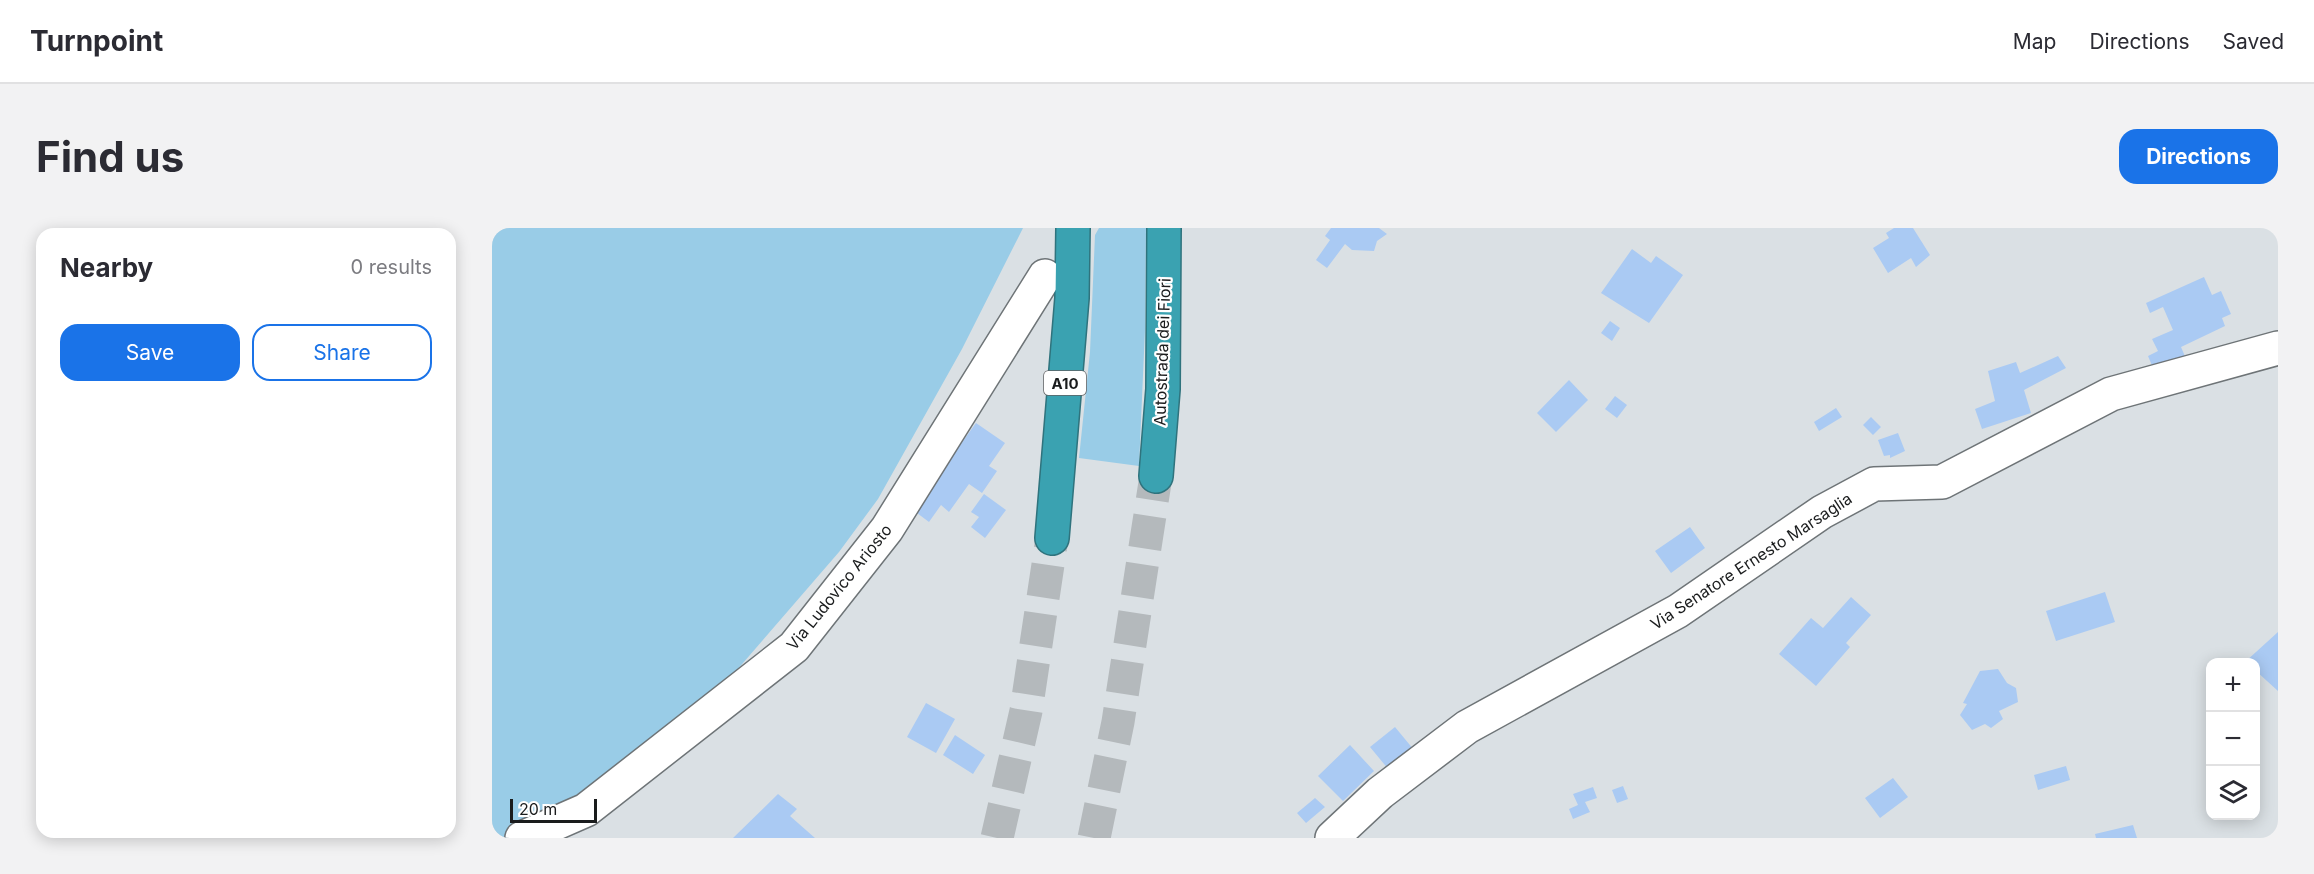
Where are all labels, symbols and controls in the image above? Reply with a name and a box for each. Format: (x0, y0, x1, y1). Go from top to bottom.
text: Turnpoint (30, 24, 163, 58)
text: Map (2013, 29, 2056, 54)
text: Directions (2089, 29, 2190, 54)
text: Saved (2223, 29, 2284, 54)
button: Directions (2119, 129, 2278, 184)
text: Find us (36, 131, 184, 182)
text: Nearby (60, 252, 153, 283)
text: 0 results (350, 255, 432, 279)
street label: Autostrada dei Fiori (1149, 278, 1175, 426)
button: Save (60, 324, 240, 381)
button: Share (252, 324, 432, 381)
road number: A10 (1044, 371, 1086, 395)
street label: Via Senatore Ernesto Marsaglia (1646, 488, 1856, 634)
street label: Via Ludovico Ariosto (782, 520, 896, 654)
map controls (2206, 658, 2260, 820)
button: + (2206, 658, 2260, 712)
button: − (2206, 712, 2260, 766)
button: layers (2206, 766, 2260, 820)
scale bar (510, 796, 597, 824)
text: 20 m (519, 799, 557, 819)

